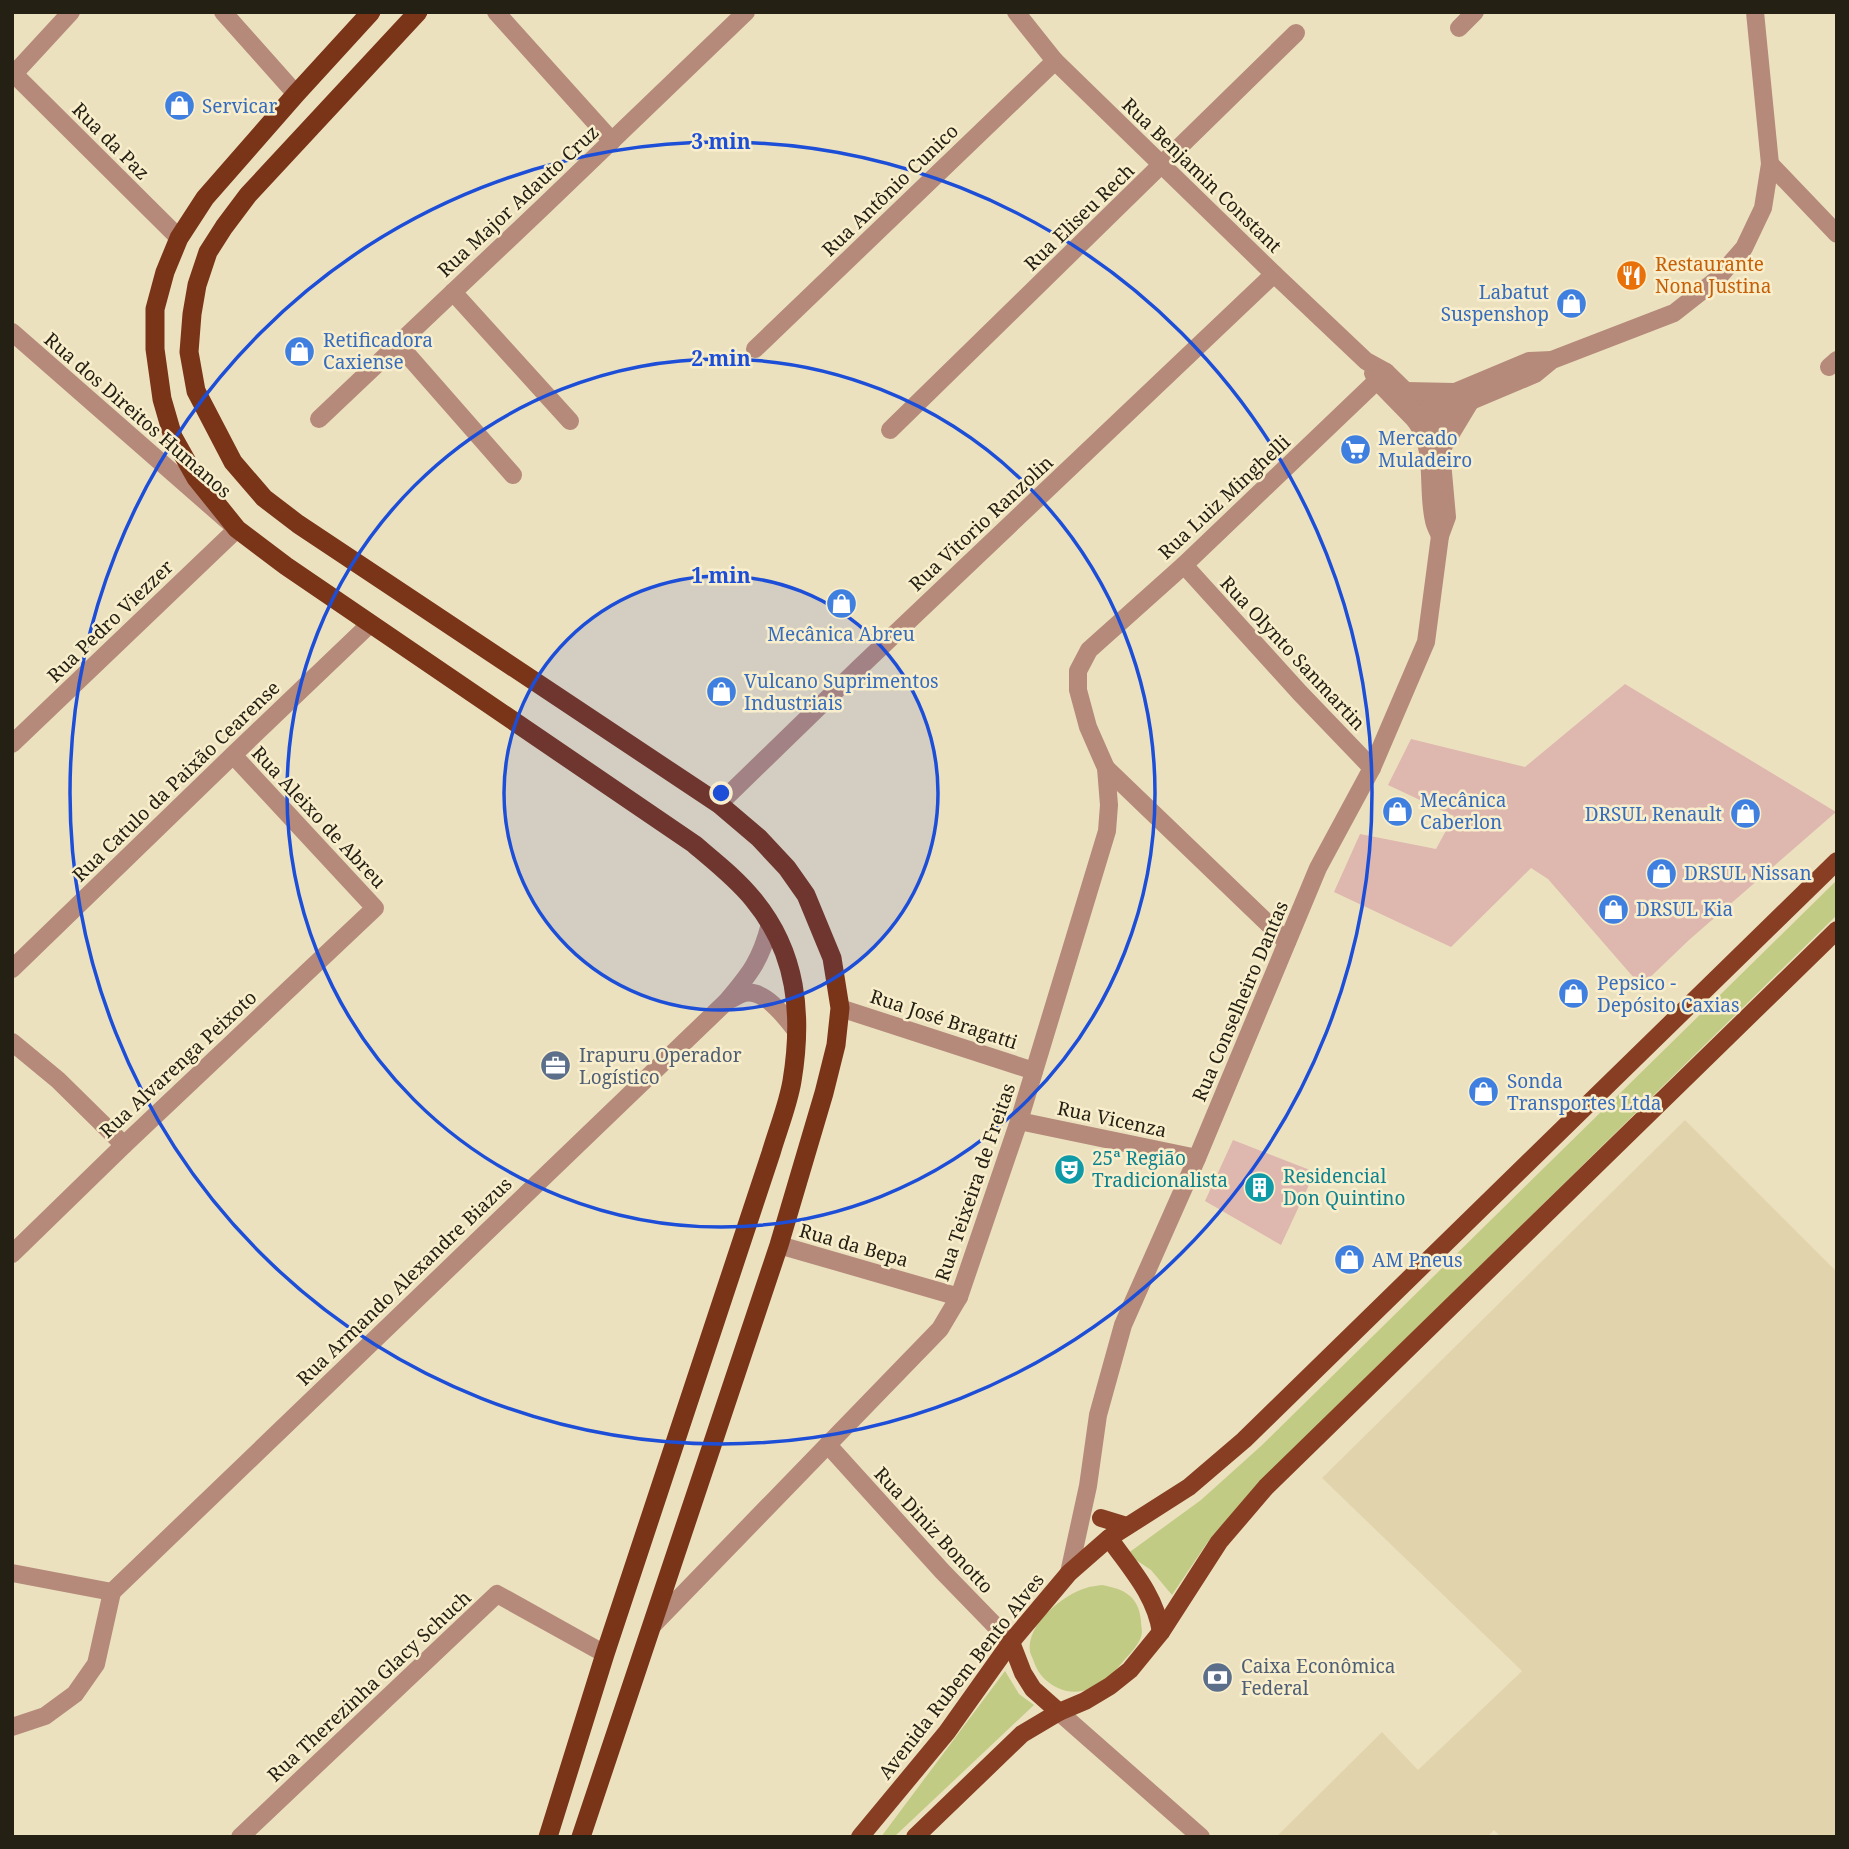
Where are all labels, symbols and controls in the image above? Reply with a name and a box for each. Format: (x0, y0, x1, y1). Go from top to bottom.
shop icon: Servicar (162, 89, 196, 123)
street label: Rua Benjamin Constant (1117, 92, 1288, 258)
place label: Servicar (202, 93, 278, 119)
street label: Rua da Paz (67, 97, 155, 185)
street label: Rua Antônio Cunico (816, 118, 964, 262)
street label: Rua Major Adauto Cruz (432, 119, 604, 283)
text: 3 min (691, 127, 751, 155)
street label: Rua Eliseu Rech (1018, 158, 1140, 276)
place label: Restaurante Nona Justina (1655, 251, 1772, 299)
restaurant icon: Restaurante Nona Justina (1615, 258, 1649, 292)
place label: Labatut Suspenshop (1441, 279, 1549, 327)
shop icon: Labatut Suspenshop (1555, 286, 1589, 320)
street label: Rua dos Direitos Humanos (39, 326, 237, 504)
place label: Retificadora Caxiense (323, 327, 433, 375)
shop icon: Retificadora Caxiense (283, 334, 317, 368)
text: 2 min (691, 344, 751, 372)
place label: Mercado Muladeiro (1378, 425, 1472, 473)
street label: Rua Luiz Minghelli (1153, 429, 1295, 565)
supermarket icon: Mercado Muladeiro (1338, 432, 1372, 466)
street label: Rua Vitorio Ranzolin (903, 449, 1059, 597)
street label: Rua Pedro Viezzer (41, 554, 179, 688)
text: 1 min (691, 561, 751, 589)
street label: Rua Olynto Sanmartin (1215, 570, 1371, 736)
shop icon: Mecânica Abreu (824, 586, 858, 620)
place label: Mecânica Abreu (767, 621, 915, 647)
place label: Vulcano Suprimentos Industriais (744, 668, 939, 716)
street label: Rua Catulo da Paixão Cearense (67, 675, 285, 887)
shop icon: Vulcano Suprimentos Industriais (704, 675, 738, 709)
street label: Rua Aleixo de Abreu (246, 740, 392, 894)
centre of rings (709, 781, 733, 805)
place label: Mecânica Caberlon (1420, 787, 1506, 835)
shop icon: Mecânica Caberlon (1380, 794, 1414, 828)
shop icon: DRSUL Renault (1728, 797, 1762, 831)
place label: DRSUL Renault (1585, 801, 1722, 827)
shop icon: DRSUL Nissan (1644, 856, 1678, 890)
place label: DRSUL Nissan (1684, 860, 1812, 886)
shop icon: DRSUL Kia (1596, 892, 1630, 926)
place label: DRSUL Kia (1636, 896, 1733, 922)
street label: Rua Conselheiro Dantas (1186, 897, 1294, 1105)
place label: Pepsico - Depósito Caxias (1597, 970, 1740, 1018)
shop icon: Pepsico - Depósito Caxias (1557, 977, 1591, 1011)
street label: Rua José Bragatti (867, 983, 1021, 1055)
street label: Rua Alvarenga Peixoto (94, 984, 262, 1144)
place label: Irapuru Operador Logístico (579, 1042, 742, 1090)
office icon: Irapuru Operador Logístico (539, 1049, 573, 1083)
place label: Sonda Transportes Ltda (1507, 1068, 1662, 1116)
shop icon: Sonda Transportes Ltda (1467, 1075, 1501, 1109)
street label: Rua Teixeira de Freitas (929, 1080, 1021, 1284)
street label: Rua Vicenza (1055, 1095, 1169, 1143)
place label: 25ª Região Tradicionalista (1092, 1145, 1228, 1193)
theatre icon: 25ª Região Tradicionalista (1052, 1152, 1086, 1186)
place label: Residencial Don Quintino (1283, 1163, 1405, 1211)
building icon: Residencial Don Quintino (1243, 1170, 1277, 1204)
street label: Rua Armando Alexandre Biazus (291, 1171, 517, 1391)
street label: Rua da Bepa (796, 1217, 912, 1273)
shop icon: AM Pneus (1332, 1243, 1366, 1277)
place label: AM Pneus (1372, 1247, 1463, 1273)
street label: Rua Diniz Bonotto (869, 1461, 999, 1599)
street label: Avenida Rubem Bento Alves (872, 1568, 1050, 1784)
street label: Rua Therezinha Glacy Schuch (262, 1585, 476, 1787)
place label: Caixa Econômica Federal (1241, 1653, 1396, 1701)
bank icon: Caixa Econômica Federal (1201, 1660, 1235, 1694)

